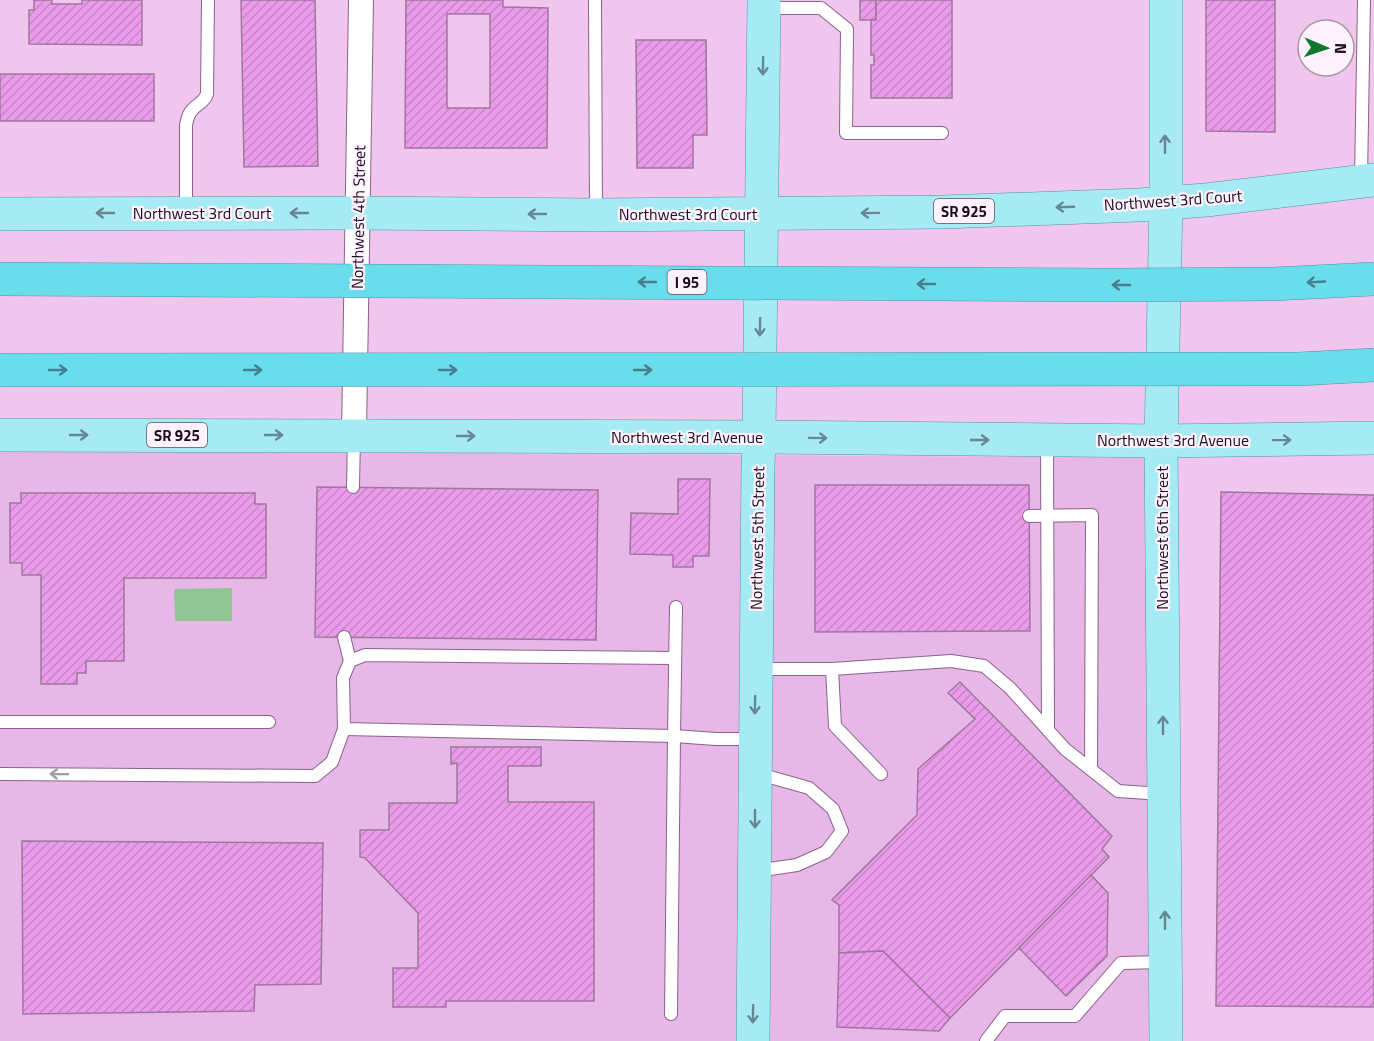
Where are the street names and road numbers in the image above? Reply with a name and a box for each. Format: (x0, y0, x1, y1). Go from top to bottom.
street label: Northwest 4th Street (345, 145, 371, 289)
street label: Northwest 3rd Court (1103, 183, 1243, 217)
road number: SR 925 (934, 199, 994, 223)
street label: Northwest 3rd Court (133, 201, 272, 225)
street label: Northwest 3rd Court (619, 202, 758, 226)
road number: I 95 (668, 270, 706, 294)
road number: SR 925 (147, 423, 207, 447)
street label: Northwest 3rd Avenue (611, 425, 763, 449)
street label: Northwest 3rd Avenue (1097, 428, 1249, 452)
street label: Northwest 5th Street (744, 466, 770, 610)
street label: Northwest 6th Street (1150, 466, 1174, 610)

